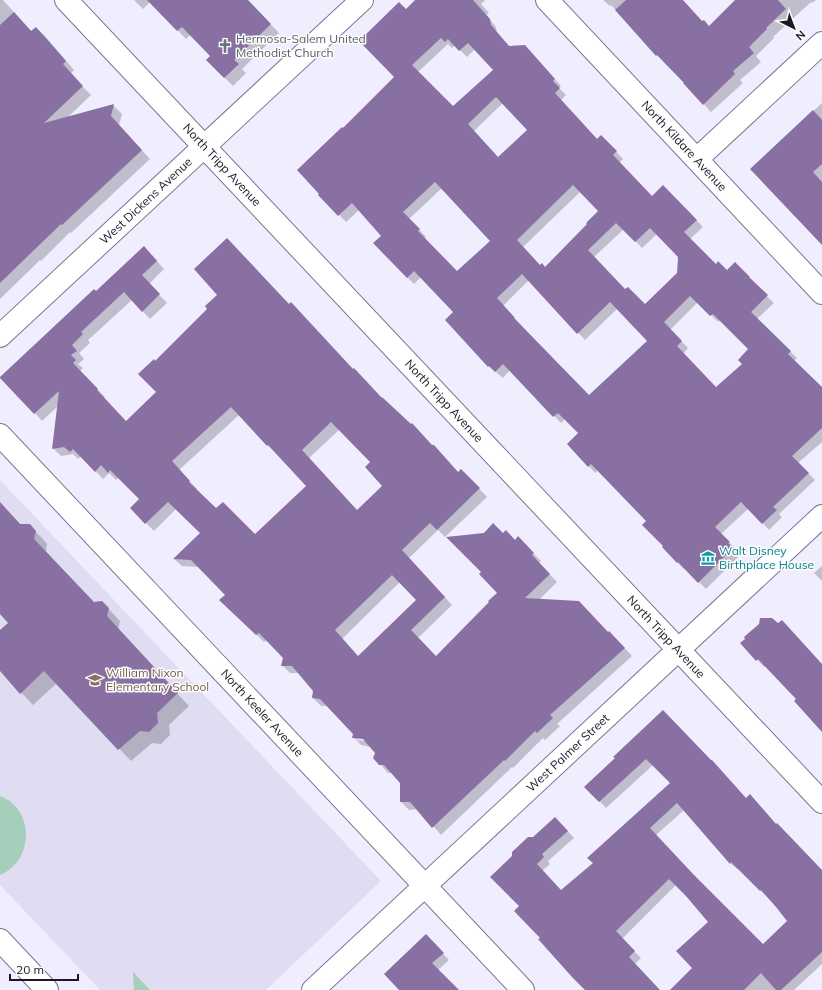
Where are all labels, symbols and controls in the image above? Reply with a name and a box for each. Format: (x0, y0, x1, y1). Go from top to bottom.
north arrow (774, 8, 814, 48)
text: N (793, 27, 808, 43)
place label: Hermosa-Salem United Methodist Church (236, 31, 366, 60)
church icon: Hermosa-Salem United Methodist Church (217, 38, 233, 54)
street label: North Kildare Avenue (639, 97, 730, 194)
street label: North Tripp Avenue (180, 120, 265, 209)
street label: West Dickens Avenue (96, 154, 195, 247)
street label: North Tripp Avenue (402, 356, 487, 445)
place label: Walt Disney Birthplace House (719, 543, 814, 572)
museum icon: Walt Disney Birthplace House (700, 550, 716, 566)
street label: North Tripp Avenue (624, 592, 709, 681)
place label: William Nixon Elementary School (106, 665, 209, 694)
street label: North Keeler Avenue (218, 666, 307, 759)
school or university icon: William Nixon Elementary School (87, 672, 103, 688)
street label: West Palmer Street (523, 710, 612, 795)
scale bar (10, 956, 78, 982)
text: 20 m (16, 962, 44, 977)

